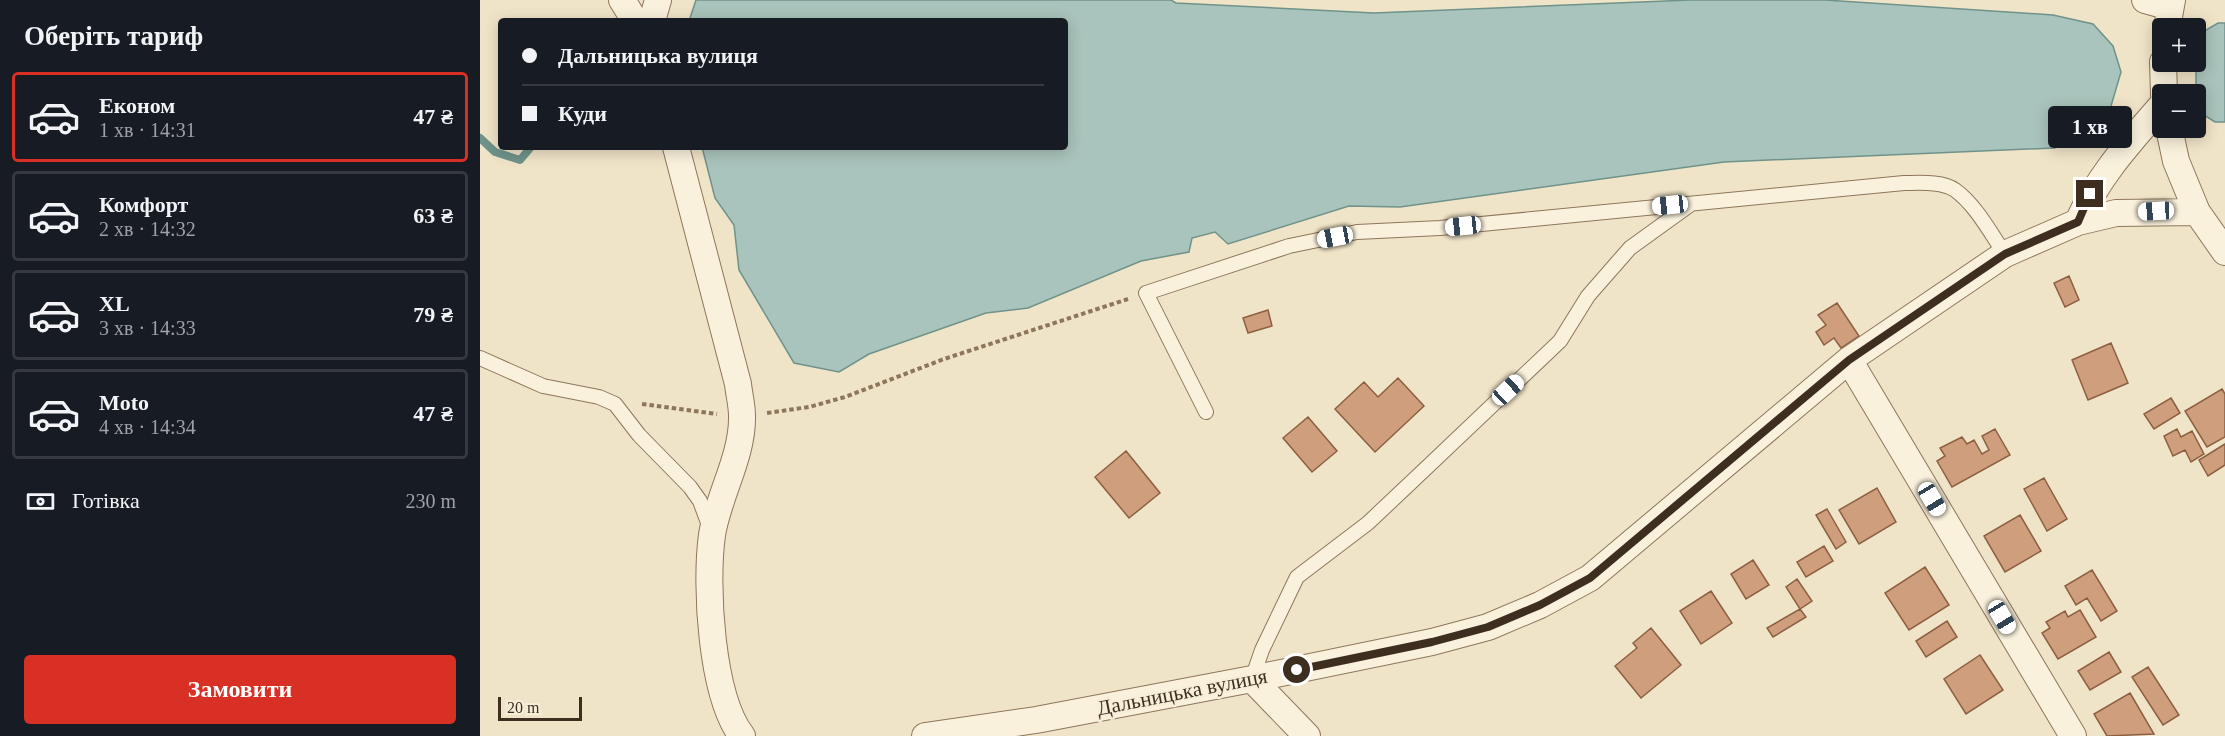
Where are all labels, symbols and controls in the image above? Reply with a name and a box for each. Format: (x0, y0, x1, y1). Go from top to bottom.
map controls (2152, 18, 2206, 138)
button: + (2152, 18, 2206, 72)
text: Оберіть тариф (24, 21, 203, 51)
text: Дальницька вулиця (558, 43, 758, 68)
button: − (2152, 84, 2206, 138)
icon: car (27, 90, 81, 144)
text: Економ (99, 93, 175, 118)
text: Куди (558, 101, 607, 126)
text: 47 ₴ (413, 104, 453, 129)
callout: 1 хв (2048, 107, 2132, 149)
text: 1 хв (2072, 116, 2108, 138)
text: 1 хв · 14:31 (99, 119, 196, 141)
route end (2076, 180, 2103, 207)
icon: car (27, 189, 81, 243)
text: Комфорт (99, 192, 188, 217)
car (1651, 194, 1689, 216)
car (2138, 201, 2174, 221)
text: 63 ₴ (413, 203, 453, 228)
car (1444, 215, 1482, 237)
text: 2 хв · 14:32 (99, 218, 196, 240)
car (1316, 225, 1354, 249)
icon: car (27, 288, 81, 342)
text: XL (99, 291, 130, 316)
text: 79 ₴ (413, 302, 453, 327)
text: 3 хв · 14:33 (99, 317, 196, 339)
car (1489, 371, 1527, 409)
icon: car (27, 387, 81, 441)
text: Moto (99, 390, 149, 415)
text: 47 ₴ (413, 401, 453, 426)
text: 4 хв · 14:34 (99, 416, 196, 438)
car (1915, 479, 1949, 519)
icon: cash (24, 485, 57, 518)
text: Готівка (72, 488, 140, 513)
text: 230 m (405, 490, 456, 512)
car (1985, 597, 2019, 637)
button: Замовити (24, 655, 456, 724)
route start (1283, 656, 1310, 683)
street label: Дальницька вулиця (1095, 664, 1270, 720)
scale bar (498, 694, 582, 722)
text: 20 m (507, 699, 539, 716)

